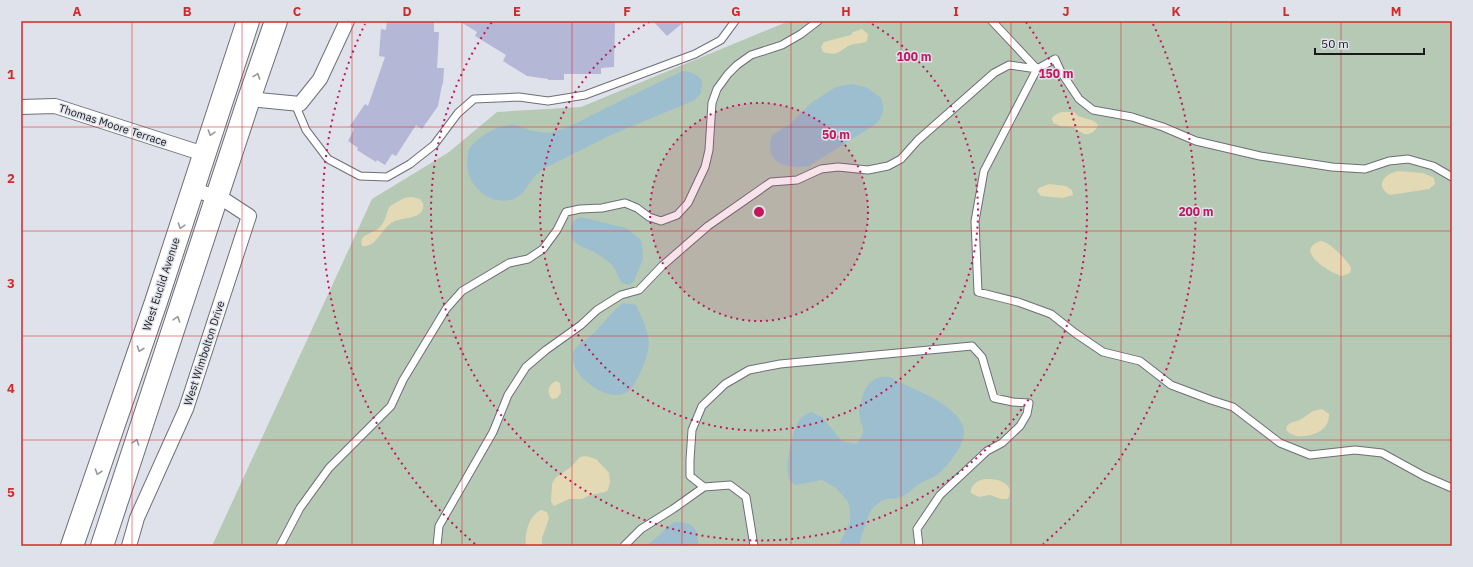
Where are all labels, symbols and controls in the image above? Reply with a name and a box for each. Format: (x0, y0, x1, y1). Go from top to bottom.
text: A (73, 3, 82, 20)
text: B (183, 3, 192, 20)
text: C (293, 3, 302, 20)
text: D (402, 3, 412, 20)
text: E (513, 3, 521, 20)
text: F (623, 3, 631, 20)
text: G (731, 3, 741, 20)
text: H (841, 3, 851, 20)
text: I (953, 3, 959, 20)
text: J (1062, 3, 1070, 20)
text: K (1171, 3, 1181, 20)
text: L (1283, 3, 1290, 20)
text: M (1391, 3, 1401, 20)
scale bar (1315, 30, 1424, 56)
text: 50 m (1321, 36, 1349, 51)
text: 100 m (896, 49, 932, 64)
text: 1 (7, 66, 15, 83)
text: 150 m (1038, 66, 1074, 81)
one-way arrow (252, 72, 260, 79)
street label: Thomas Moore Terrace (57, 101, 169, 149)
text: 50 m (822, 127, 850, 142)
one-way arrow (207, 130, 216, 137)
text: 2 (7, 170, 15, 187)
text: 200 m (1178, 204, 1214, 219)
centre of rings (752, 205, 766, 219)
one-way arrow (177, 222, 185, 229)
street label: West Euclid Avenue (139, 236, 183, 332)
text: 3 (7, 275, 15, 292)
street label: West Wimbolton Drive (180, 299, 228, 407)
one-way arrow (172, 316, 180, 323)
one-way arrow (136, 346, 144, 353)
text: 4 (7, 380, 15, 397)
one-way arrow (131, 439, 140, 446)
one-way arrow (94, 469, 102, 476)
text: 5 (7, 484, 15, 501)

